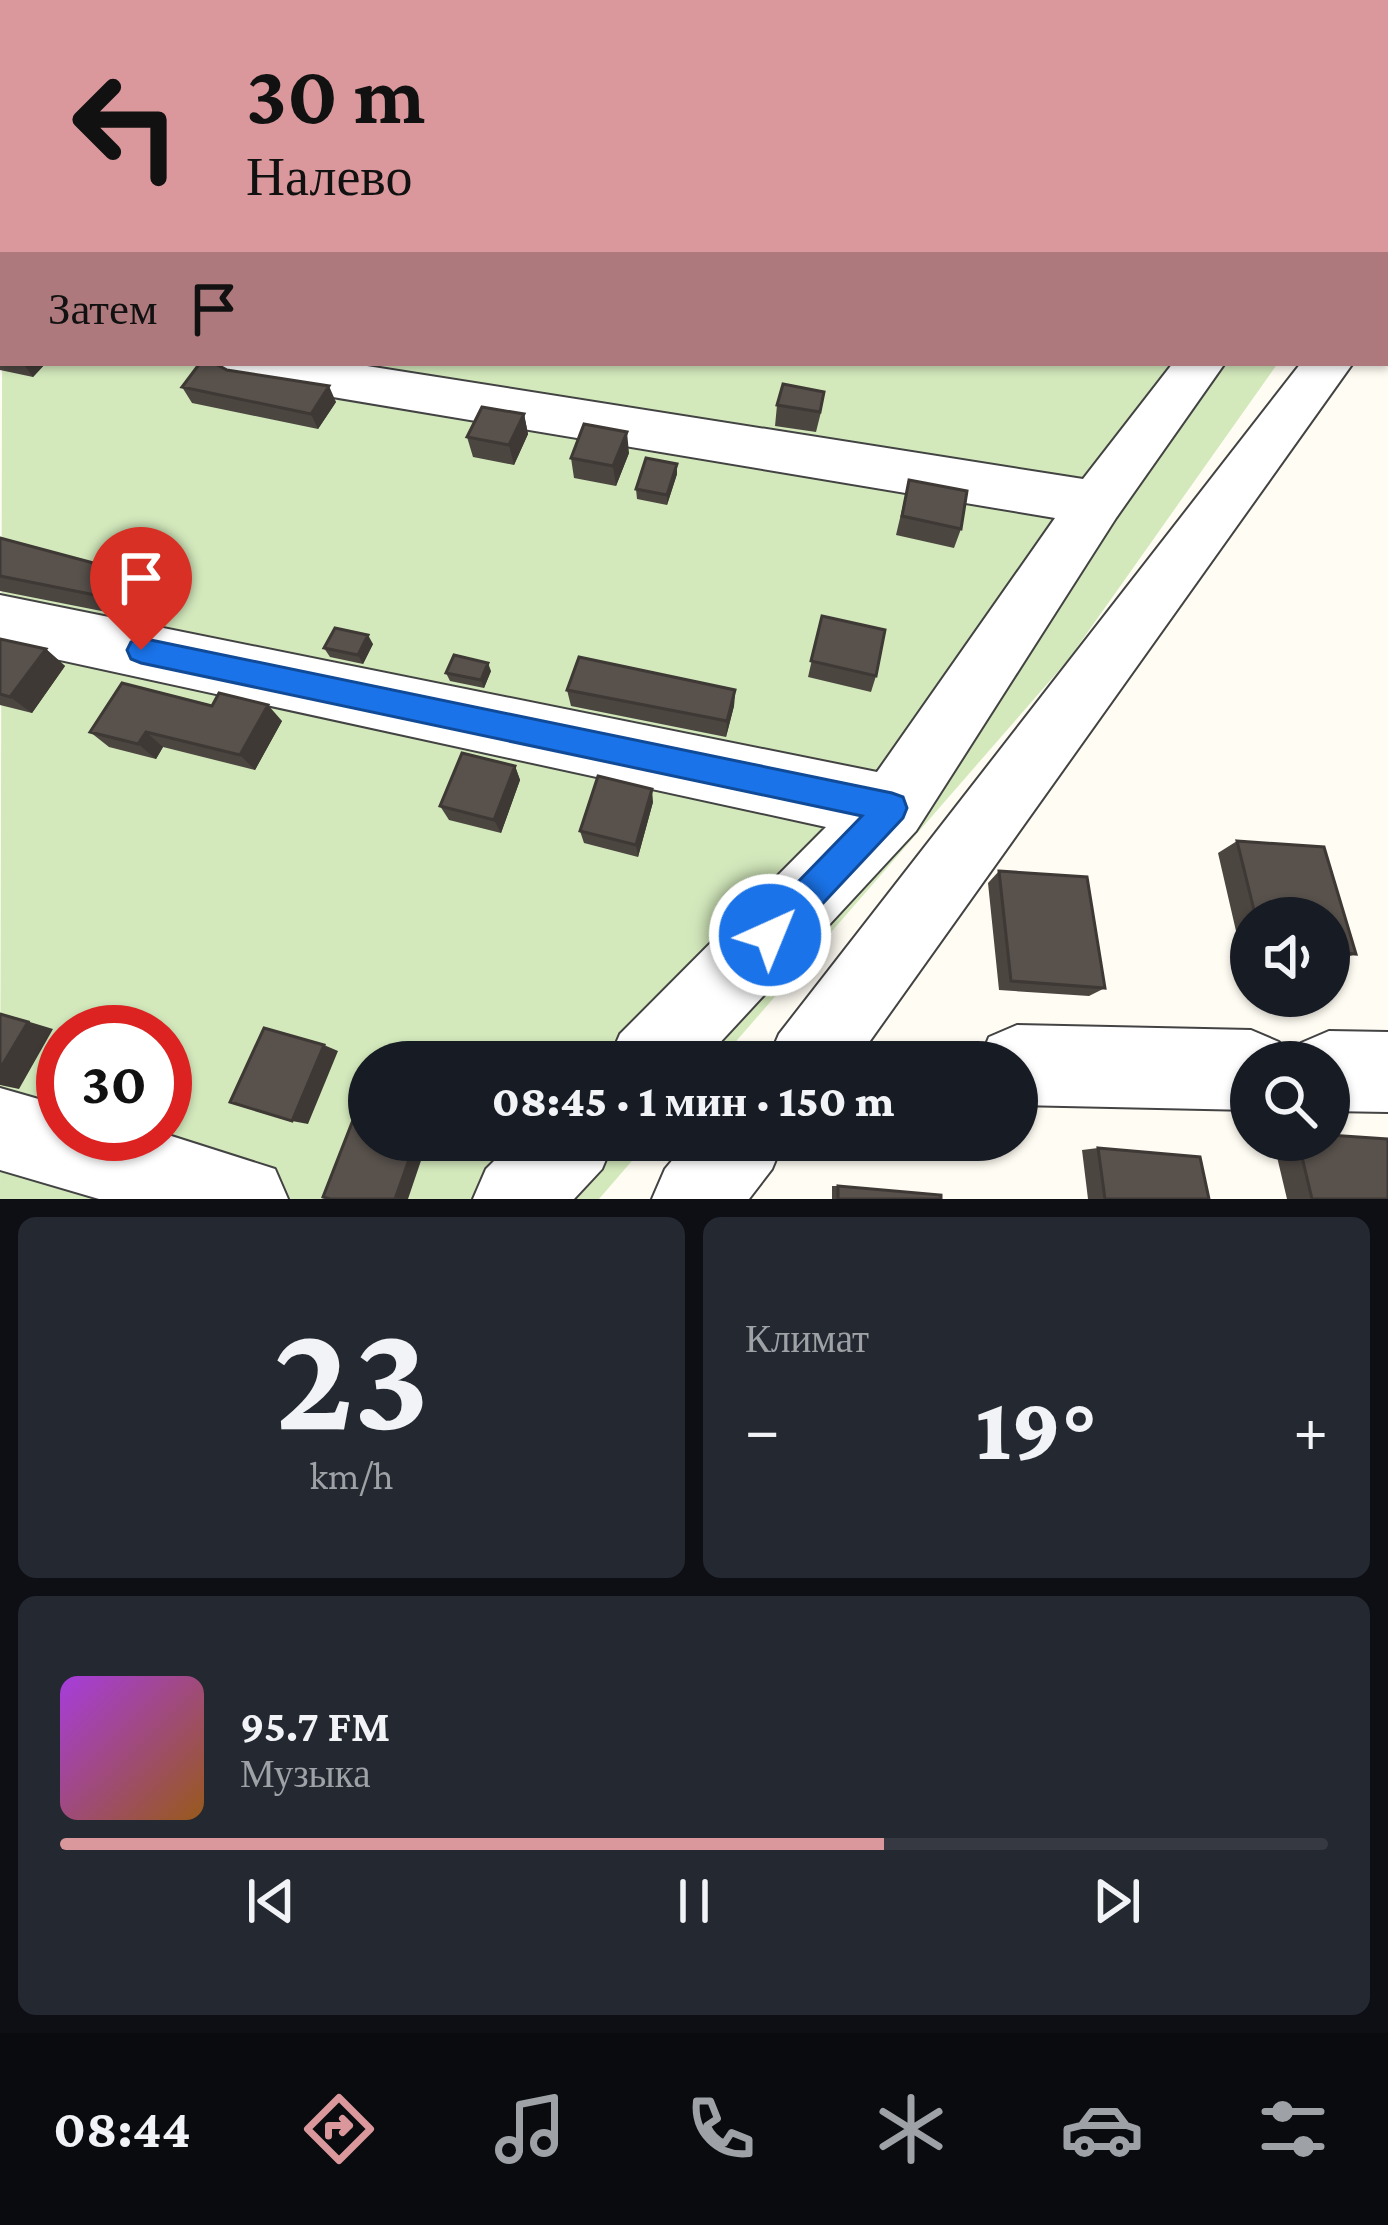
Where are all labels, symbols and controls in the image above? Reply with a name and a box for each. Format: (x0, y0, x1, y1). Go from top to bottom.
icon: left (48, 48, 204, 204)
text: 30 m (246, 48, 425, 141)
text: Налево (246, 147, 412, 207)
icon: arrive (181, 276, 247, 342)
text: Затем (48, 284, 157, 334)
pin (90, 527, 192, 650)
icon: arrive (108, 545, 174, 611)
position arrow (707, 872, 833, 998)
map controls (1230, 897, 1350, 1161)
button: sound (1230, 897, 1350, 1017)
speed limit sign: 30 (36, 1005, 192, 1161)
button: search (1230, 1041, 1350, 1161)
text: 08:45 · 1 мин · 150 m (492, 1076, 894, 1126)
text: 23 (274, 1289, 429, 1463)
text: Климат (745, 1317, 869, 1360)
text: 19° (976, 1378, 1097, 1478)
text: − (745, 1392, 780, 1465)
text: + (1293, 1392, 1328, 1465)
text: km/h (309, 1454, 394, 1497)
text: 95.7 FM (240, 1701, 390, 1751)
text: Музыка (240, 1752, 370, 1795)
icon: previous (238, 1868, 304, 1934)
icon: pause (661, 1868, 727, 1934)
icon: next (1084, 1868, 1150, 1934)
icon: directions (297, 2087, 381, 2171)
icon: music (488, 2087, 572, 2171)
icon: phone (679, 2087, 763, 2171)
icon: climate (869, 2087, 953, 2171)
icon: car (1060, 2087, 1144, 2171)
icon: filters (1251, 2087, 1335, 2171)
text: 08:44 (53, 2099, 191, 2159)

